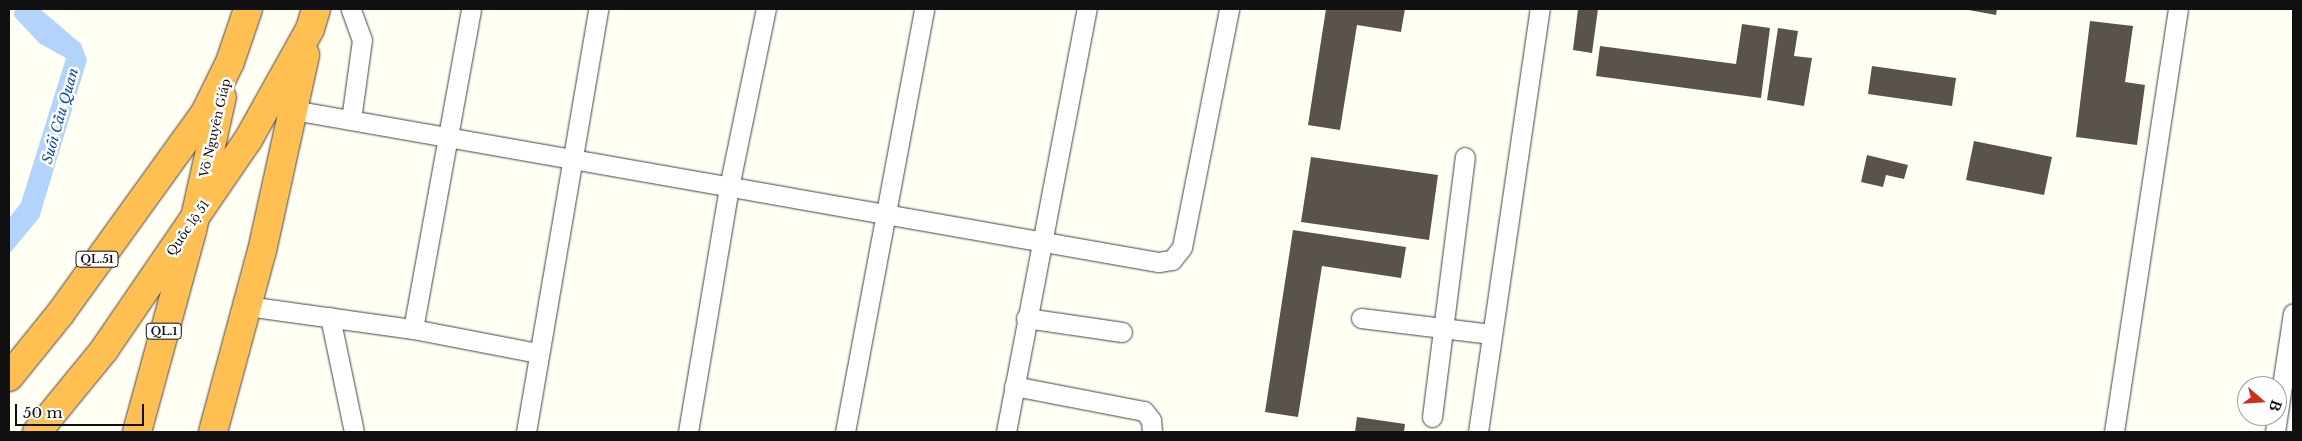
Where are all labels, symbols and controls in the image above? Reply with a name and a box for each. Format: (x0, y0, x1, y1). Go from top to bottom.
water label: Suối Cầu Quan (38, 66, 82, 166)
street label: Võ Nguyên Giáp (197, 77, 233, 179)
street label: Quốc lộ 51 (164, 197, 212, 259)
road number: QL.51 (74, 250, 120, 268)
road number: QL.1 (145, 322, 183, 340)
north arrow (2237, 376, 2287, 426)
scale bar (18, 394, 146, 426)
text: B (2265, 397, 2286, 414)
text: 50 m (23, 403, 63, 422)

